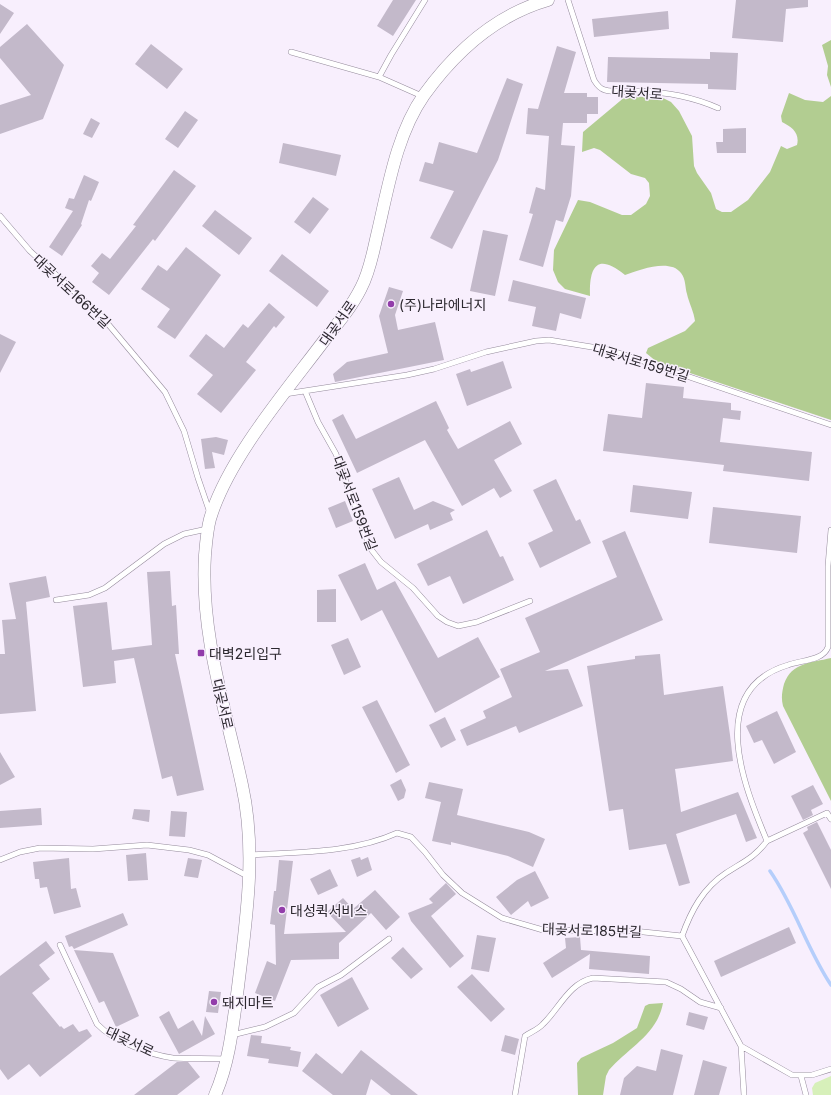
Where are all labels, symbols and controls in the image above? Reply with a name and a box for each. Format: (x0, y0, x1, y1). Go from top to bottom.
street label: 대곶서로 (611, 82, 663, 102)
street label: 대곶서로166번길 (30, 251, 114, 331)
place label: (주)나라에너지 (399, 296, 487, 313)
street label: 대곶서로 (315, 297, 359, 349)
marker: (주)나라에너지 (386, 299, 396, 309)
street label: 대곶서로159번길 (591, 339, 691, 385)
street label: 대곶서로159번길 (329, 453, 381, 553)
place label: 대벽2리입구 (209, 645, 282, 662)
marker: 대벽2리입구 (196, 648, 206, 658)
street label: 대곶서로 (209, 677, 237, 731)
place label: 대성퀵서비스 (290, 902, 367, 919)
marker: 대성퀵서비스 (277, 905, 287, 915)
street label: 대곶서로185번길 (542, 920, 642, 940)
place label: 돼지마트 (222, 994, 274, 1011)
marker: 돼지마트 (209, 997, 219, 1007)
street label: 대곶서로 (103, 1022, 157, 1060)

